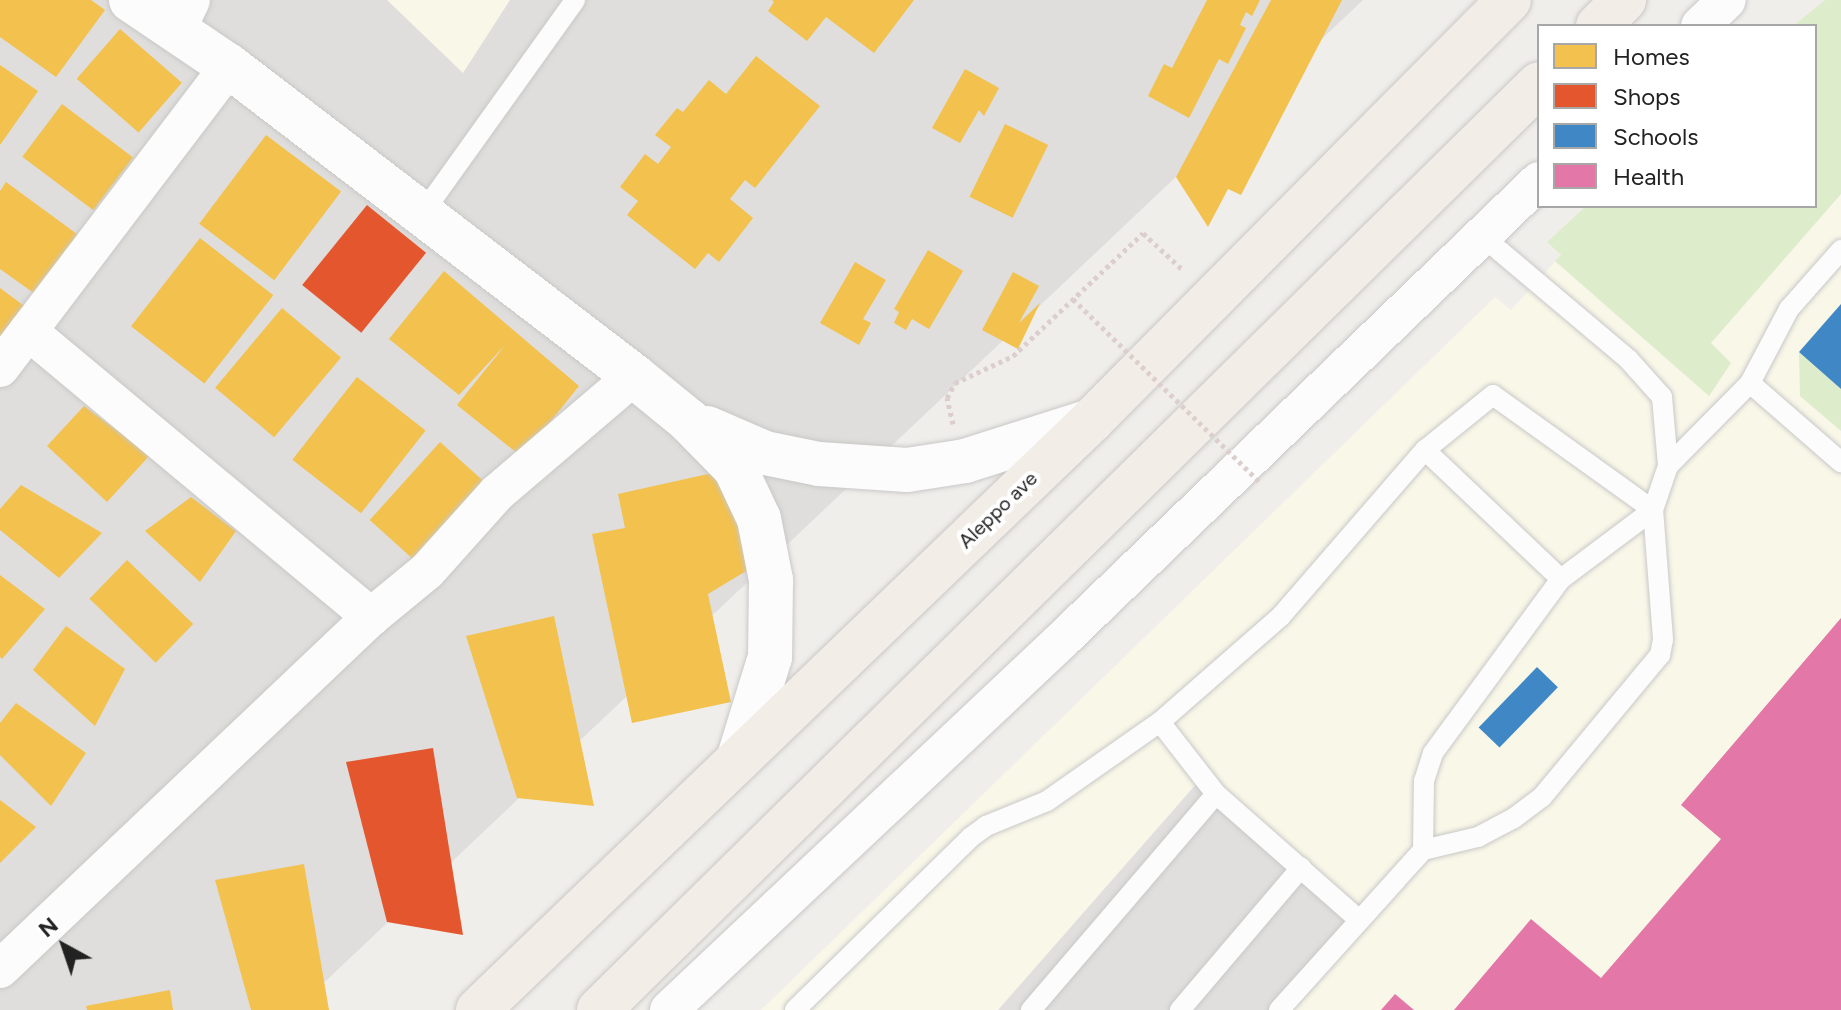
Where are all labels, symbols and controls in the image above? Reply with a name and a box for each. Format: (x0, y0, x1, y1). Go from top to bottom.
legend (1537, 24, 1817, 208)
text: Homes (1613, 42, 1690, 71)
text: Shops (1613, 82, 1680, 111)
text: Schools (1613, 122, 1698, 151)
text: Health (1613, 162, 1684, 191)
street label: Aleppo ave (954, 467, 1042, 553)
north arrow (24, 906, 104, 986)
text: N (33, 911, 63, 943)

